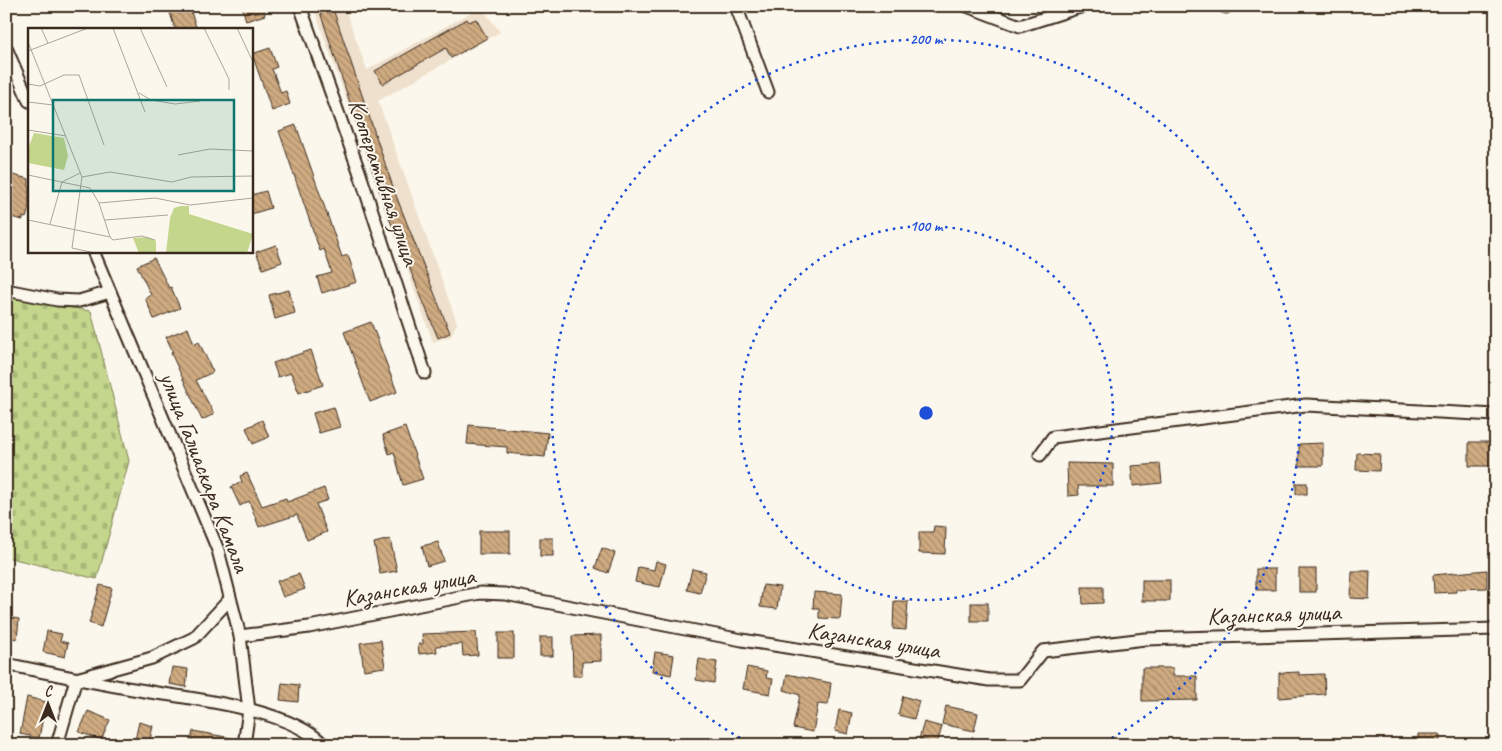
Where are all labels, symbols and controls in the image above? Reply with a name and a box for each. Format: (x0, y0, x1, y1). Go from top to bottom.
inset map (28, 28, 252, 252)
text: 200 m (910, 30, 944, 49)
street label: Кооперативная улица (342, 95, 427, 271)
text: 100 m (910, 217, 944, 236)
street label: улица Галиаскара Камала (152, 366, 257, 577)
centre of rings (917, 404, 935, 422)
street label: Казанская улица (341, 560, 479, 614)
street label: Казанская улица (1207, 597, 1343, 632)
street label: Казанская улица (806, 615, 944, 666)
north arrow (22, 678, 72, 728)
text: С (45, 683, 54, 700)

